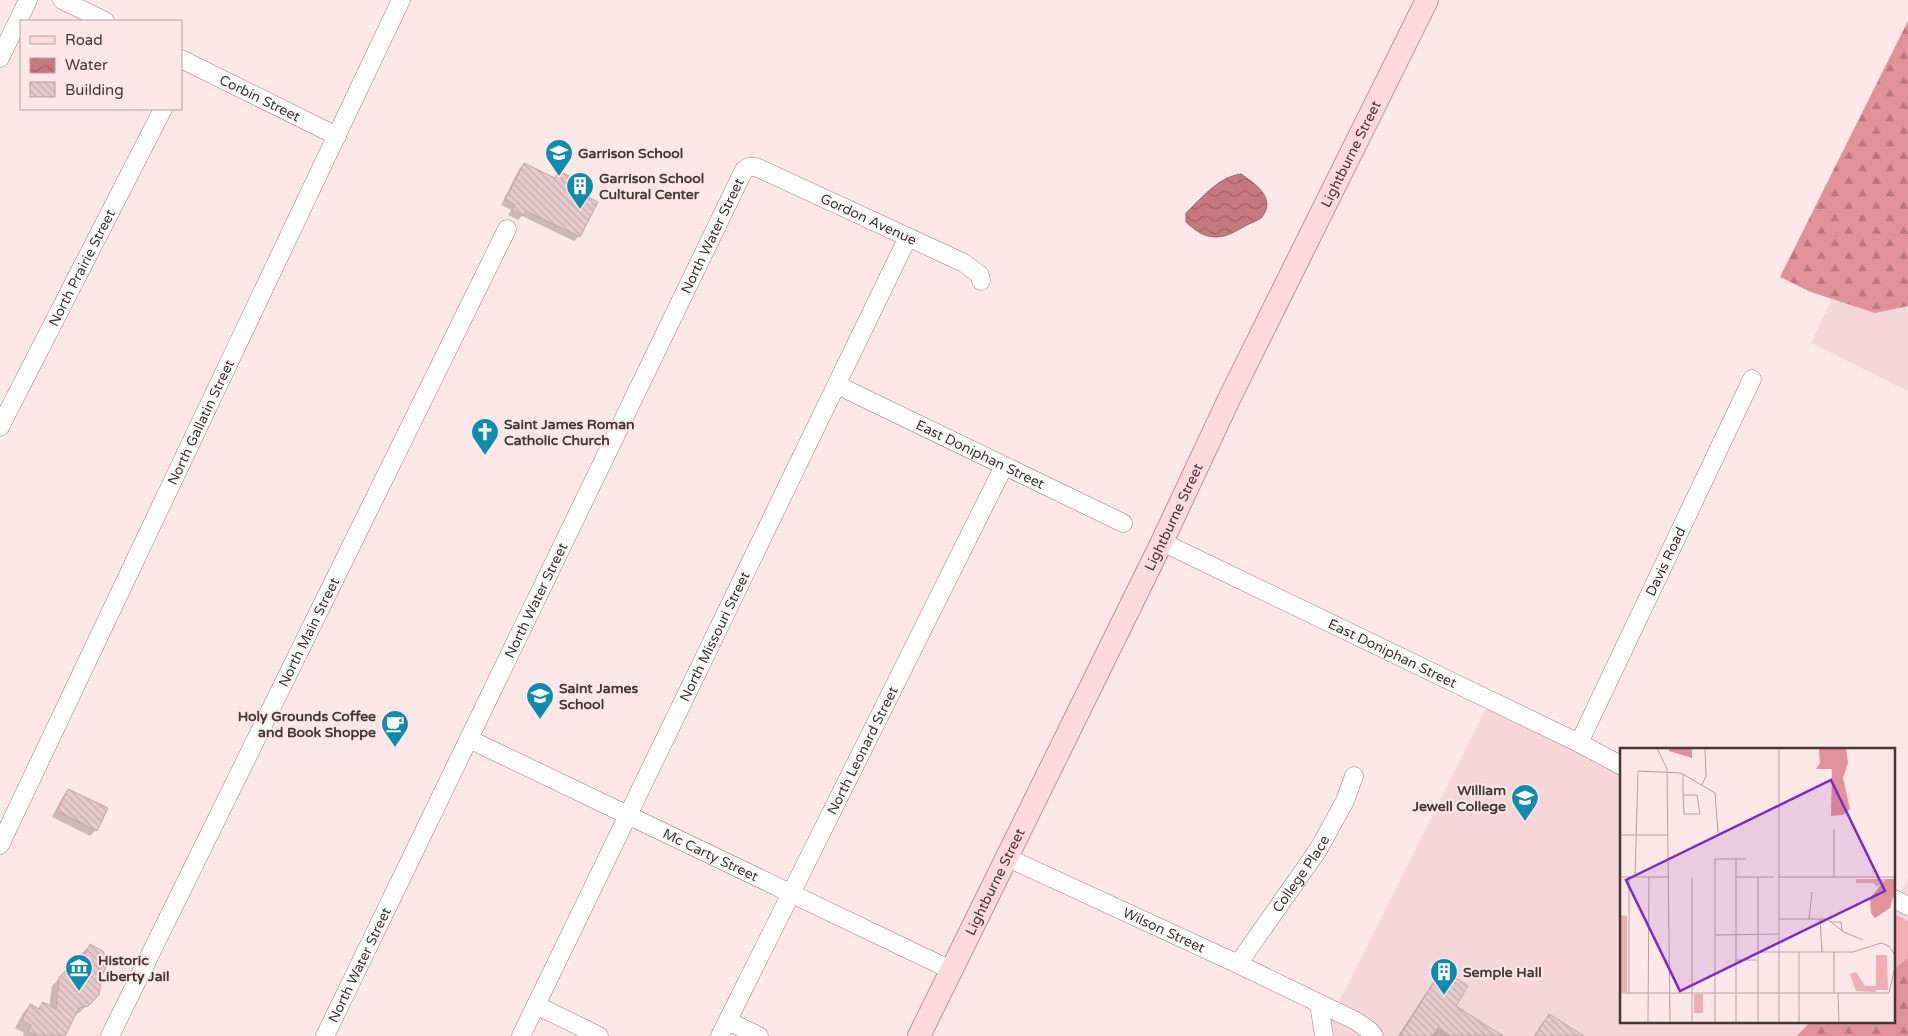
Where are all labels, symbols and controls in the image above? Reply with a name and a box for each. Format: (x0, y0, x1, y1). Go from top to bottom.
legend (20, 20, 182, 110)
text: Road (65, 31, 103, 49)
text: Water (65, 56, 108, 74)
street label: Corbin Street (217, 71, 304, 125)
text: Building (65, 81, 124, 99)
street label: Lightburne Street (1317, 97, 1385, 210)
school or university icon: Garrison School (544, 138, 574, 177)
place label: Garrison School (578, 145, 683, 162)
place label: Garrison School Cultural Center (599, 170, 704, 203)
building icon: Garrison School Cultural Center (565, 171, 595, 210)
street label: North Water Street (677, 175, 748, 296)
street label: Gordon Avenue (818, 189, 919, 248)
street label: North Prairie Street (45, 206, 119, 329)
street label: North Gallatin Street (164, 356, 238, 488)
place label: Saint James Roman Catholic Church (504, 416, 635, 449)
street label: East Doniphan Street (913, 416, 1048, 493)
church icon: Saint James Roman Catholic Church (470, 417, 500, 456)
street label: Lightburne Street (1141, 460, 1206, 574)
street label: Davis Road (1642, 524, 1689, 599)
street label: North Water Street (501, 539, 571, 661)
street label: North Missouri Street (676, 568, 754, 704)
street label: North Main Street (275, 574, 343, 690)
street label: East Doniphan Street (1326, 615, 1460, 692)
place label: Saint James School (559, 680, 638, 713)
school or university icon: Saint James School (525, 681, 555, 720)
street label: North Leonard Street (823, 683, 902, 817)
place label: Holy Grounds Coffee and Book Shoppe (238, 708, 376, 741)
cafe icon: Holy Grounds Coffee and Book Shoppe (380, 709, 410, 748)
inset map (1620, 748, 1896, 1024)
place label: William Jewell College (1411, 782, 1506, 815)
school or university icon: William Jewell College (1510, 783, 1540, 822)
street label: Mc Carty Street (660, 825, 762, 885)
street label: Lightburne Street (961, 825, 1029, 938)
street label: College Place (1269, 832, 1333, 915)
street label: North Water Street (324, 904, 395, 1025)
street label: Wilson Street (1120, 904, 1208, 956)
place label: Historic Liberty Jail (98, 952, 169, 985)
museum icon: Historic Liberty Jail (64, 953, 94, 992)
building icon: Semple Hall (1429, 957, 1459, 996)
place label: Semple Hall (1463, 964, 1542, 981)

